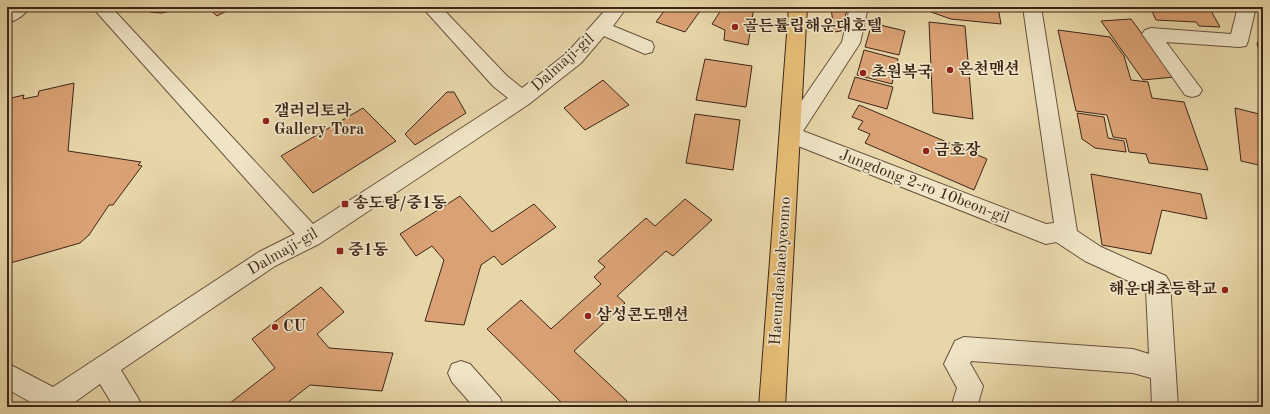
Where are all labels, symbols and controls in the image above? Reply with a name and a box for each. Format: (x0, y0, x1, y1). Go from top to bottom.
place label: 골든튤립해운대호텔 (743, 16, 882, 35)
marker: 골든튤립해운대호텔 (730, 22, 740, 32)
street label: Dalmaji-gil (529, 31, 597, 95)
place label: 온천맨션 (958, 59, 1020, 78)
place label: 초원복국 (871, 62, 933, 81)
marker: 온천맨션 (945, 65, 955, 75)
marker: 초원복국 (858, 68, 868, 78)
place label: 갤러리토라 Gallery Tora (274, 101, 364, 138)
marker: 갤러리토라 Gallery Tora (261, 116, 271, 126)
place label: 금호장 (934, 140, 981, 159)
marker: 금호장 (921, 146, 931, 156)
street label: Jungdong 2-ro 10beon-gil (837, 147, 1011, 227)
place label: 송도탕/중1동 (353, 193, 447, 212)
street label: Haeundaehaebyeonno (768, 196, 794, 346)
marker: 송도탕/중1동 (340, 199, 350, 209)
street label: Dalmaji-gil (245, 226, 321, 278)
place label: 중1동 (348, 241, 389, 259)
marker: 중1동 (335, 246, 345, 256)
place label: 해운대초등학교 (1109, 279, 1218, 298)
marker: 해운대초등학교 (1220, 285, 1230, 295)
place label: 삼성콘도맨션 (596, 305, 689, 324)
marker: 삼성콘도맨션 (583, 311, 593, 321)
place label: CU (283, 319, 307, 335)
marker: CU (270, 322, 280, 332)

